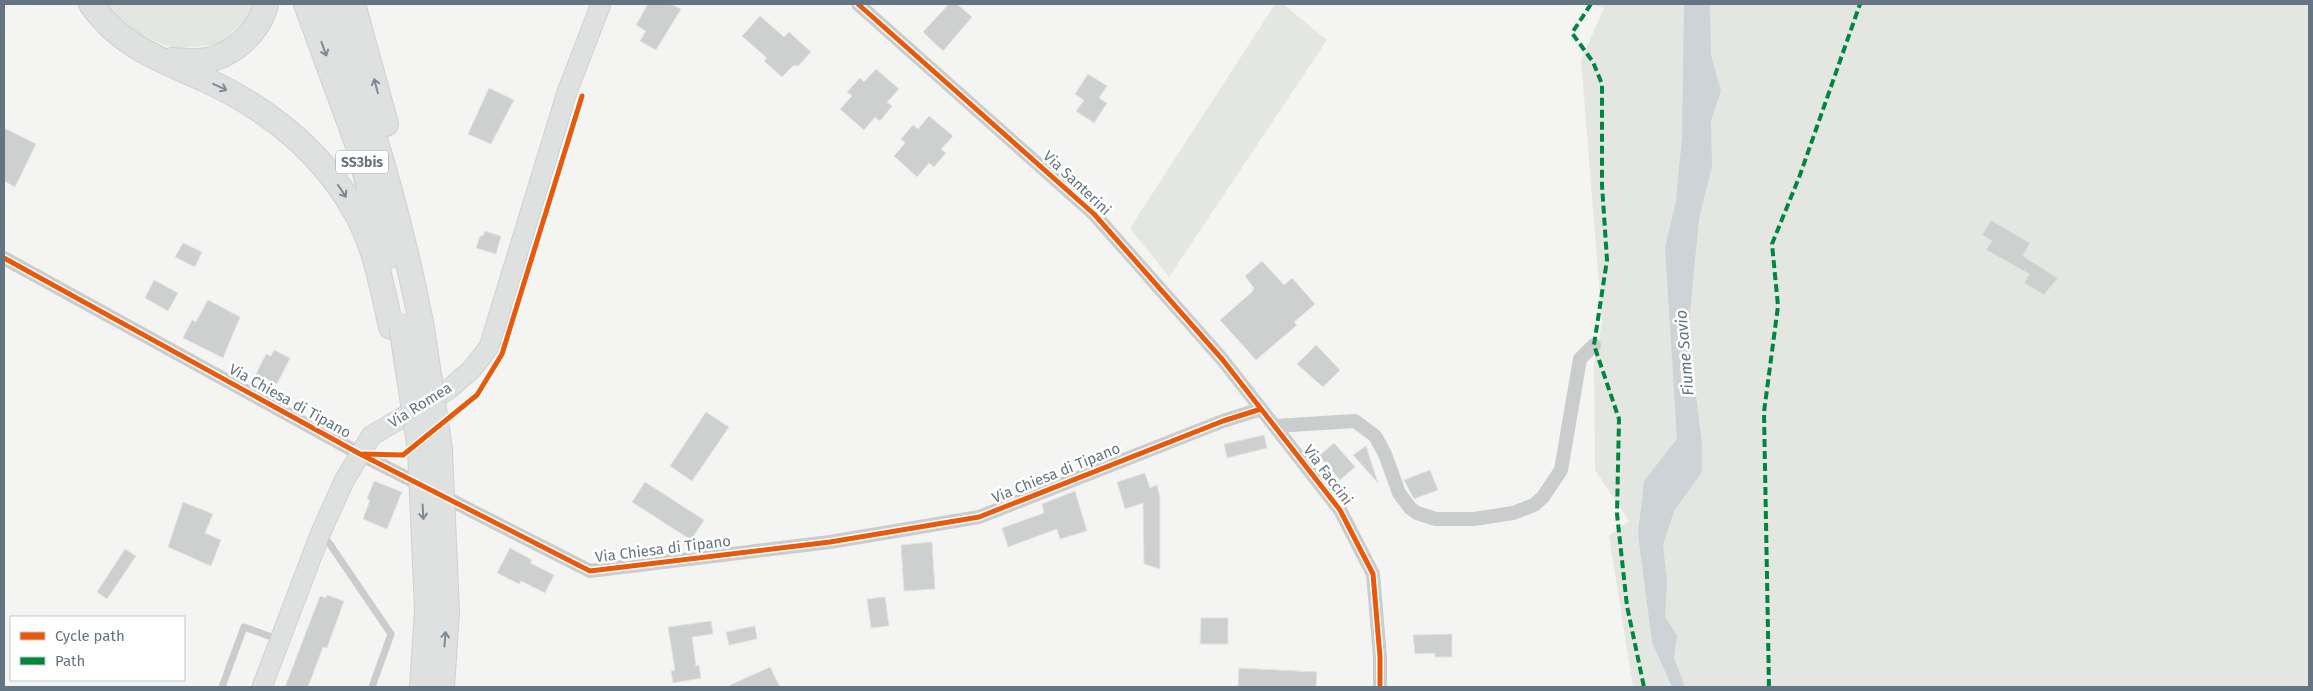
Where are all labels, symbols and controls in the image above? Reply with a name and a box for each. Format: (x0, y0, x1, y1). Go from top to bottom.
one-way arrow (319, 41, 329, 57)
one-way arrow (371, 79, 380, 95)
one-way arrow (213, 82, 228, 92)
street label: Via Santerini (1039, 147, 1115, 219)
road number: SS3bis (336, 150, 388, 173)
one-way arrow (337, 184, 347, 198)
water label: Fiume Savio (1671, 309, 1698, 397)
street label: Via Chiesa di Tipano (226, 360, 354, 442)
street label: Via Romea (385, 378, 455, 432)
street label: Via Chiesa di Tipano (989, 439, 1123, 507)
street label: Via Faccini (1300, 441, 1356, 509)
one-way arrow (418, 504, 427, 520)
street label: Via Chiesa di Tipano (594, 532, 732, 566)
legend (10, 616, 185, 681)
text: Cycle path (55, 627, 125, 645)
one-way arrow (441, 631, 450, 647)
text: Path (55, 652, 85, 670)

